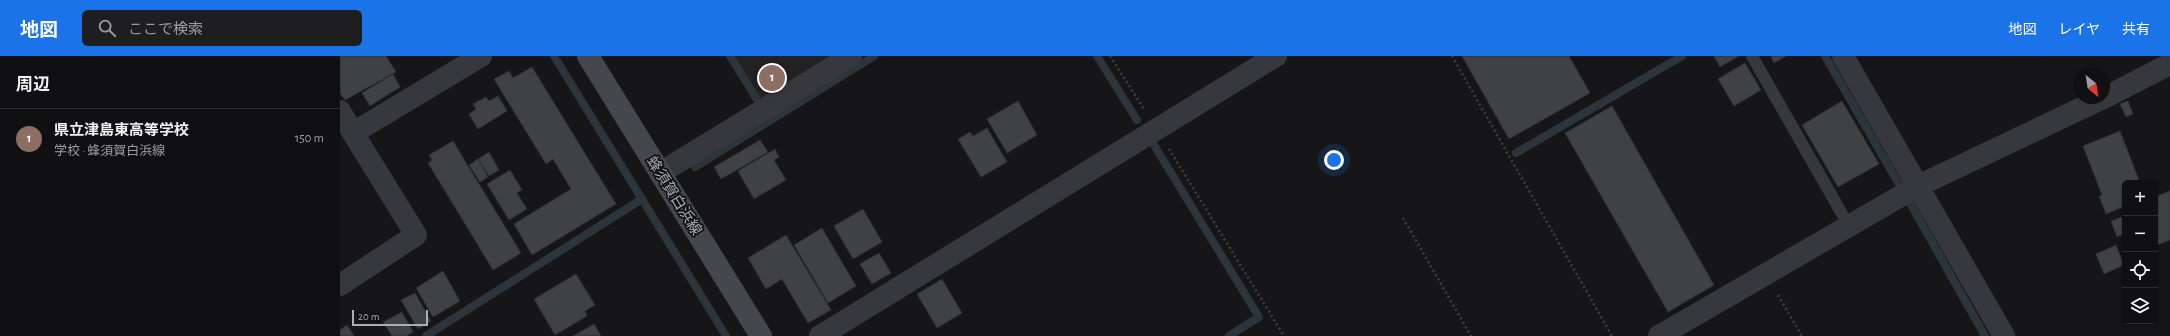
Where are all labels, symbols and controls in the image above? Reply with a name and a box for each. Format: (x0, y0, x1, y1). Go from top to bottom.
search box (82, 10, 362, 46)
icon: search (96, 17, 118, 39)
text: 地図 (20, 21, 58, 40)
text: ここで検索 (128, 22, 203, 37)
text: 地図 (2008, 23, 2036, 37)
text: レイヤ (2058, 23, 2100, 37)
text: 共有 (2122, 23, 2150, 37)
pin: 1 (759, 63, 785, 93)
north arrow (2074, 68, 2110, 104)
text: 周辺 (16, 76, 50, 93)
text: 県立津島東高等学校 (54, 123, 189, 138)
text: 1 (27, 132, 31, 145)
text: 150 m (295, 132, 324, 145)
text: 学校 · 蜂須賀白浜線 (54, 145, 165, 158)
your location (1324, 150, 1344, 170)
street label: 蜂須賀白浜線 (644, 153, 706, 238)
map controls (2122, 180, 2158, 324)
button: + (2122, 180, 2158, 216)
button: − (2122, 216, 2158, 252)
button: locate (2122, 252, 2158, 288)
button: layers (2122, 288, 2158, 324)
scale bar (352, 308, 428, 327)
text: 20 m (358, 311, 379, 322)

